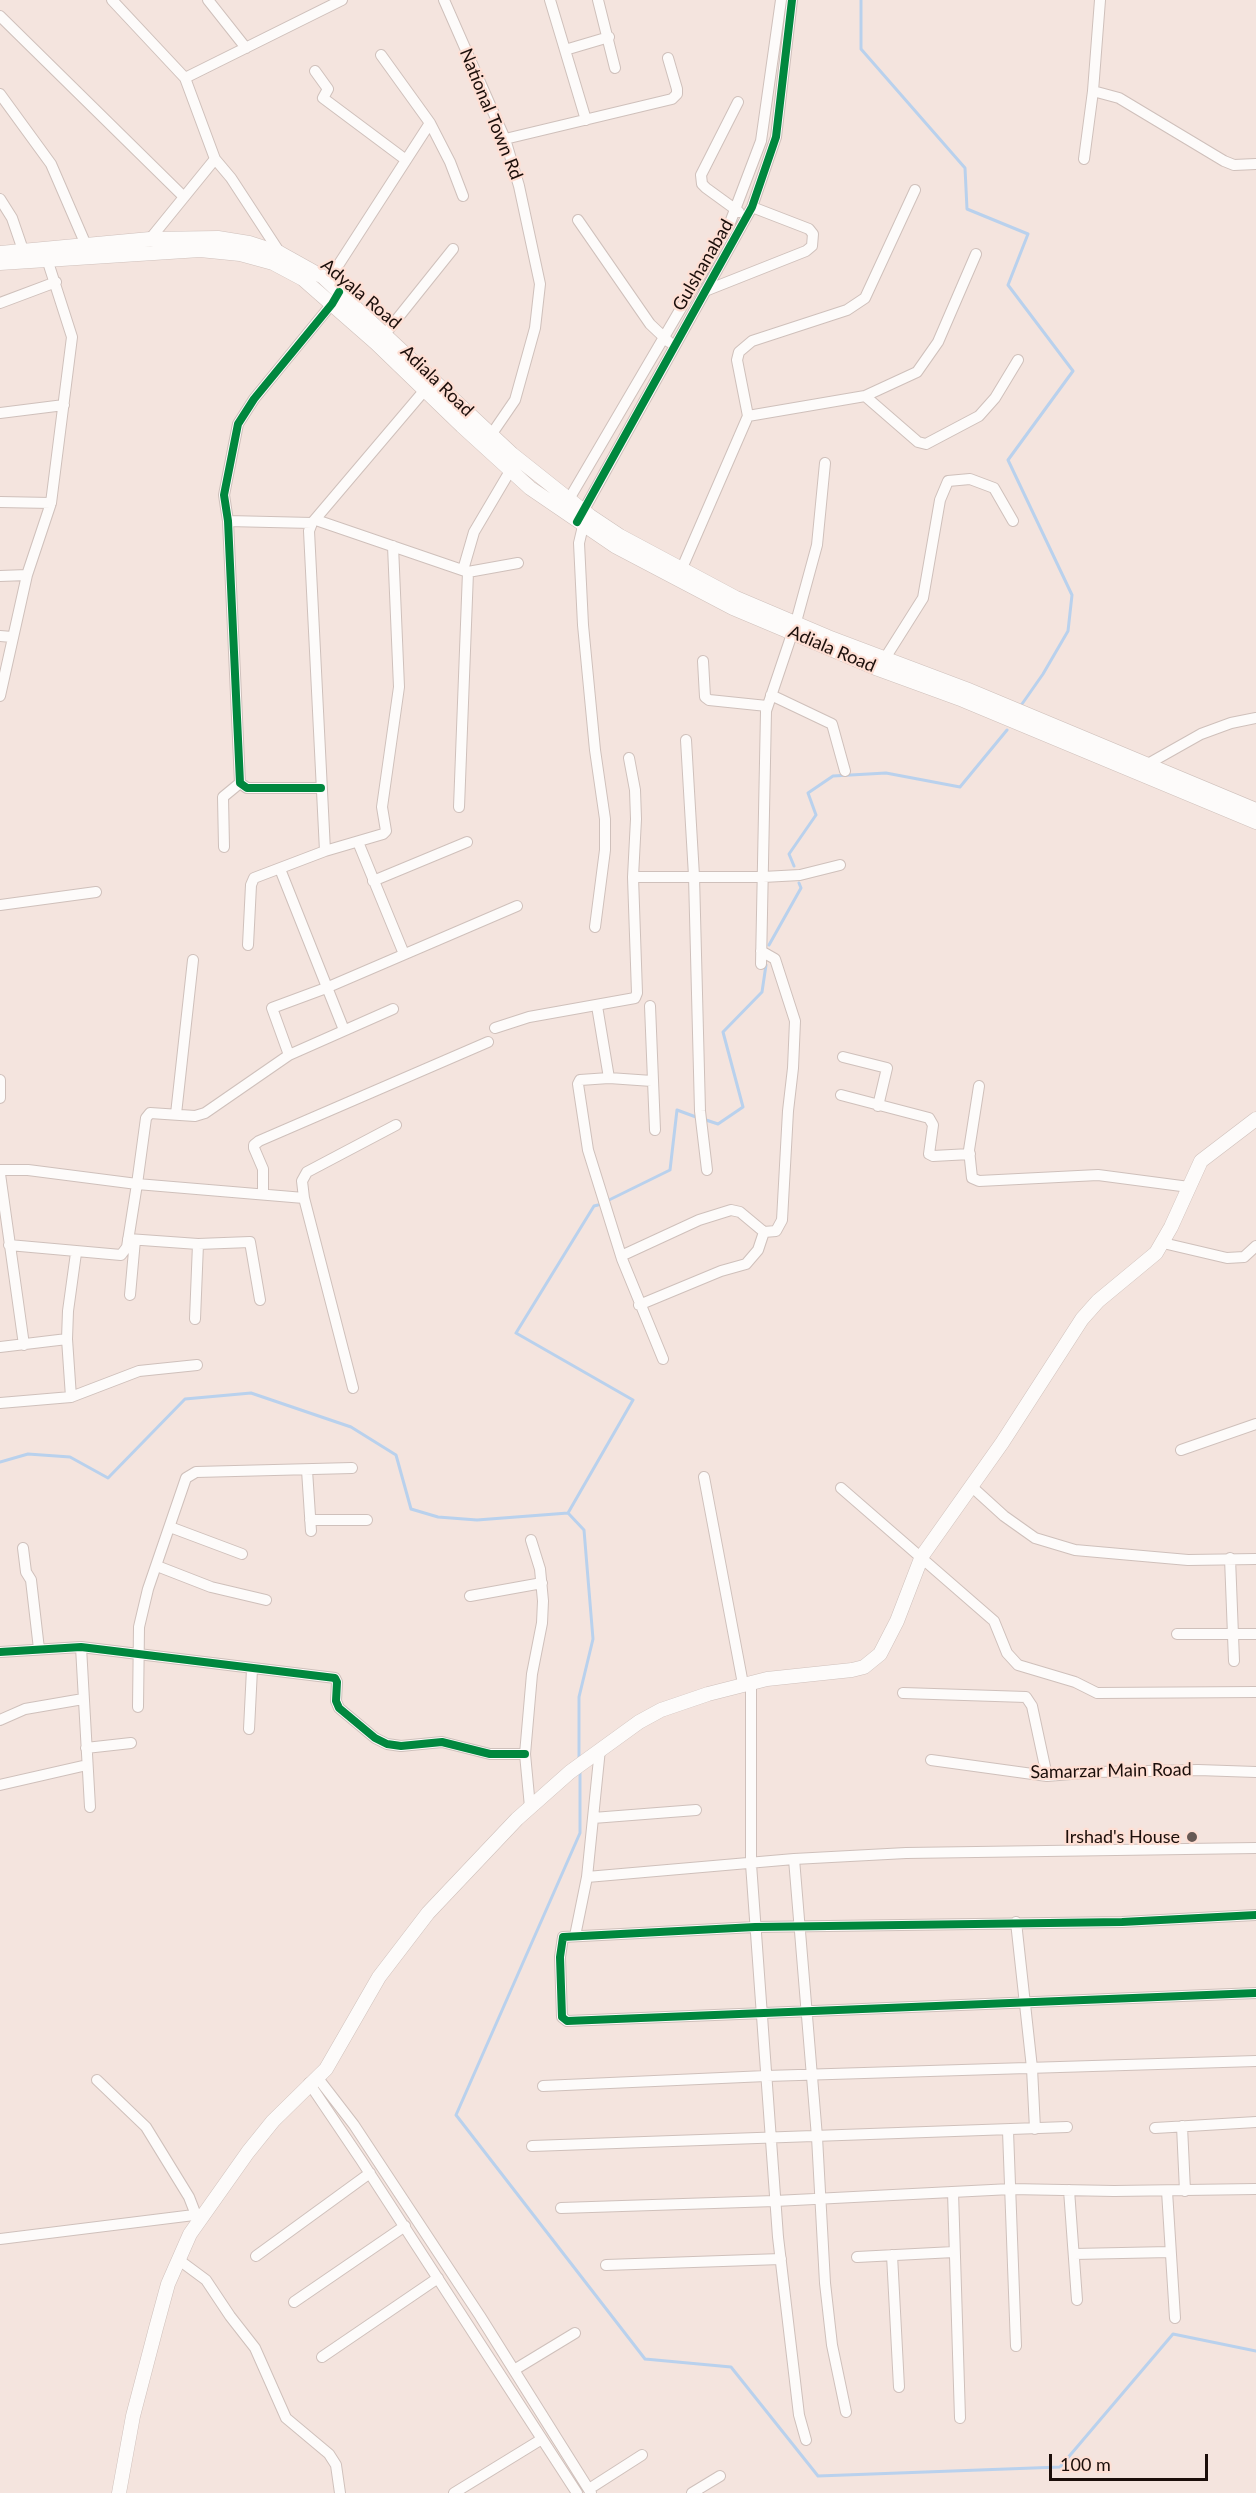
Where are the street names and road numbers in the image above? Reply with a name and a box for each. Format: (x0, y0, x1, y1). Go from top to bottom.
street label: National Town Rd (455, 45, 527, 183)
street label: Gulshanabad (668, 215, 738, 315)
street label: Adyala Road (317, 254, 405, 334)
street label: Adiala Road (396, 341, 478, 421)
street label: Adiala Road (785, 621, 879, 677)
street label: Samarzar Main Road (1030, 1759, 1192, 1783)

